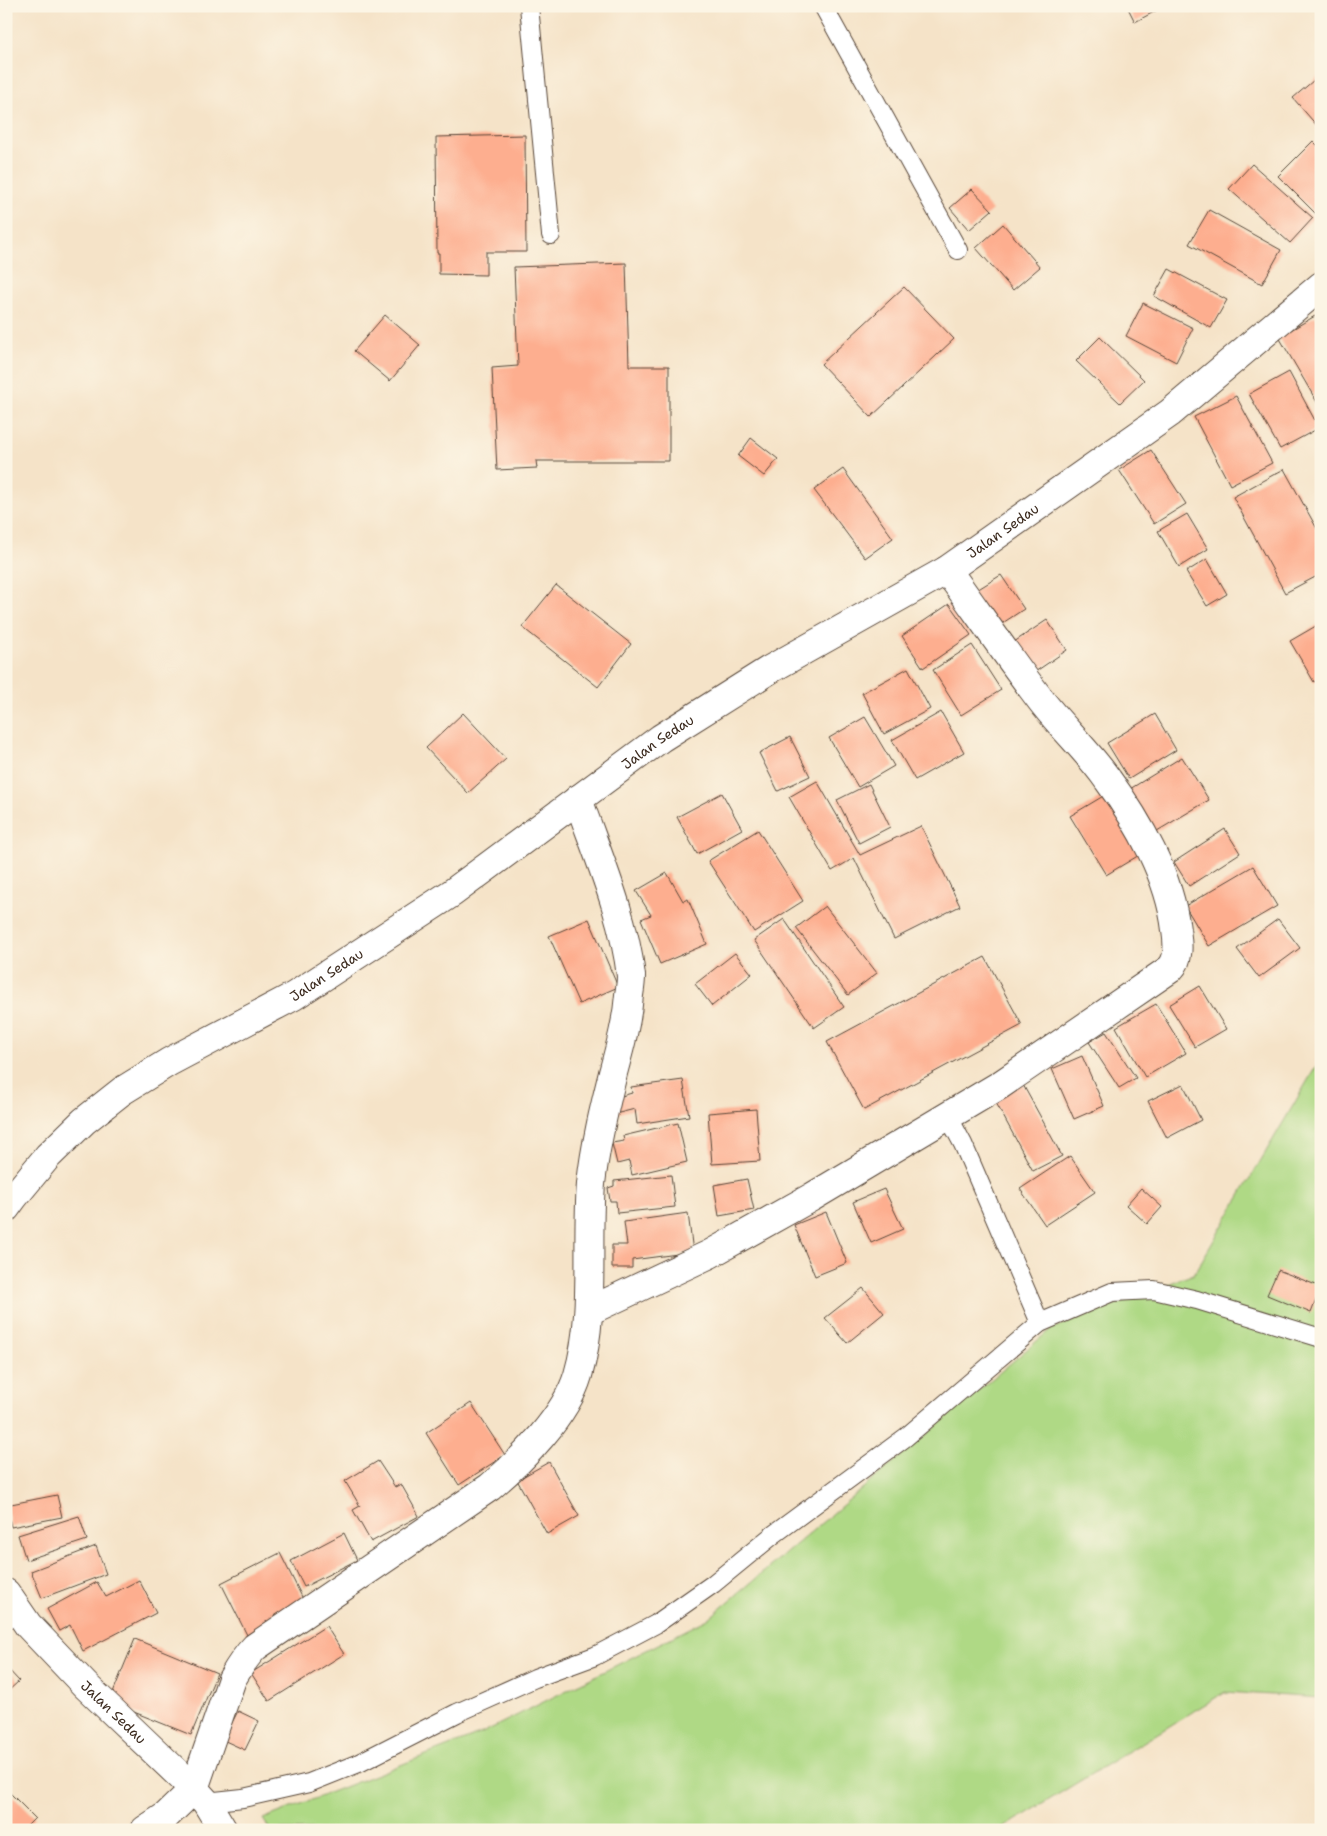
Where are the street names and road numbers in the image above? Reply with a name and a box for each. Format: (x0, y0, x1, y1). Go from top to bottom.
street label: Jalan Sedau (963, 499, 1042, 562)
street label: Jalan Sedau (618, 711, 697, 773)
street label: Jalan Sedau (286, 944, 367, 1005)
street label: Jalan Sedau (77, 1677, 150, 1748)

